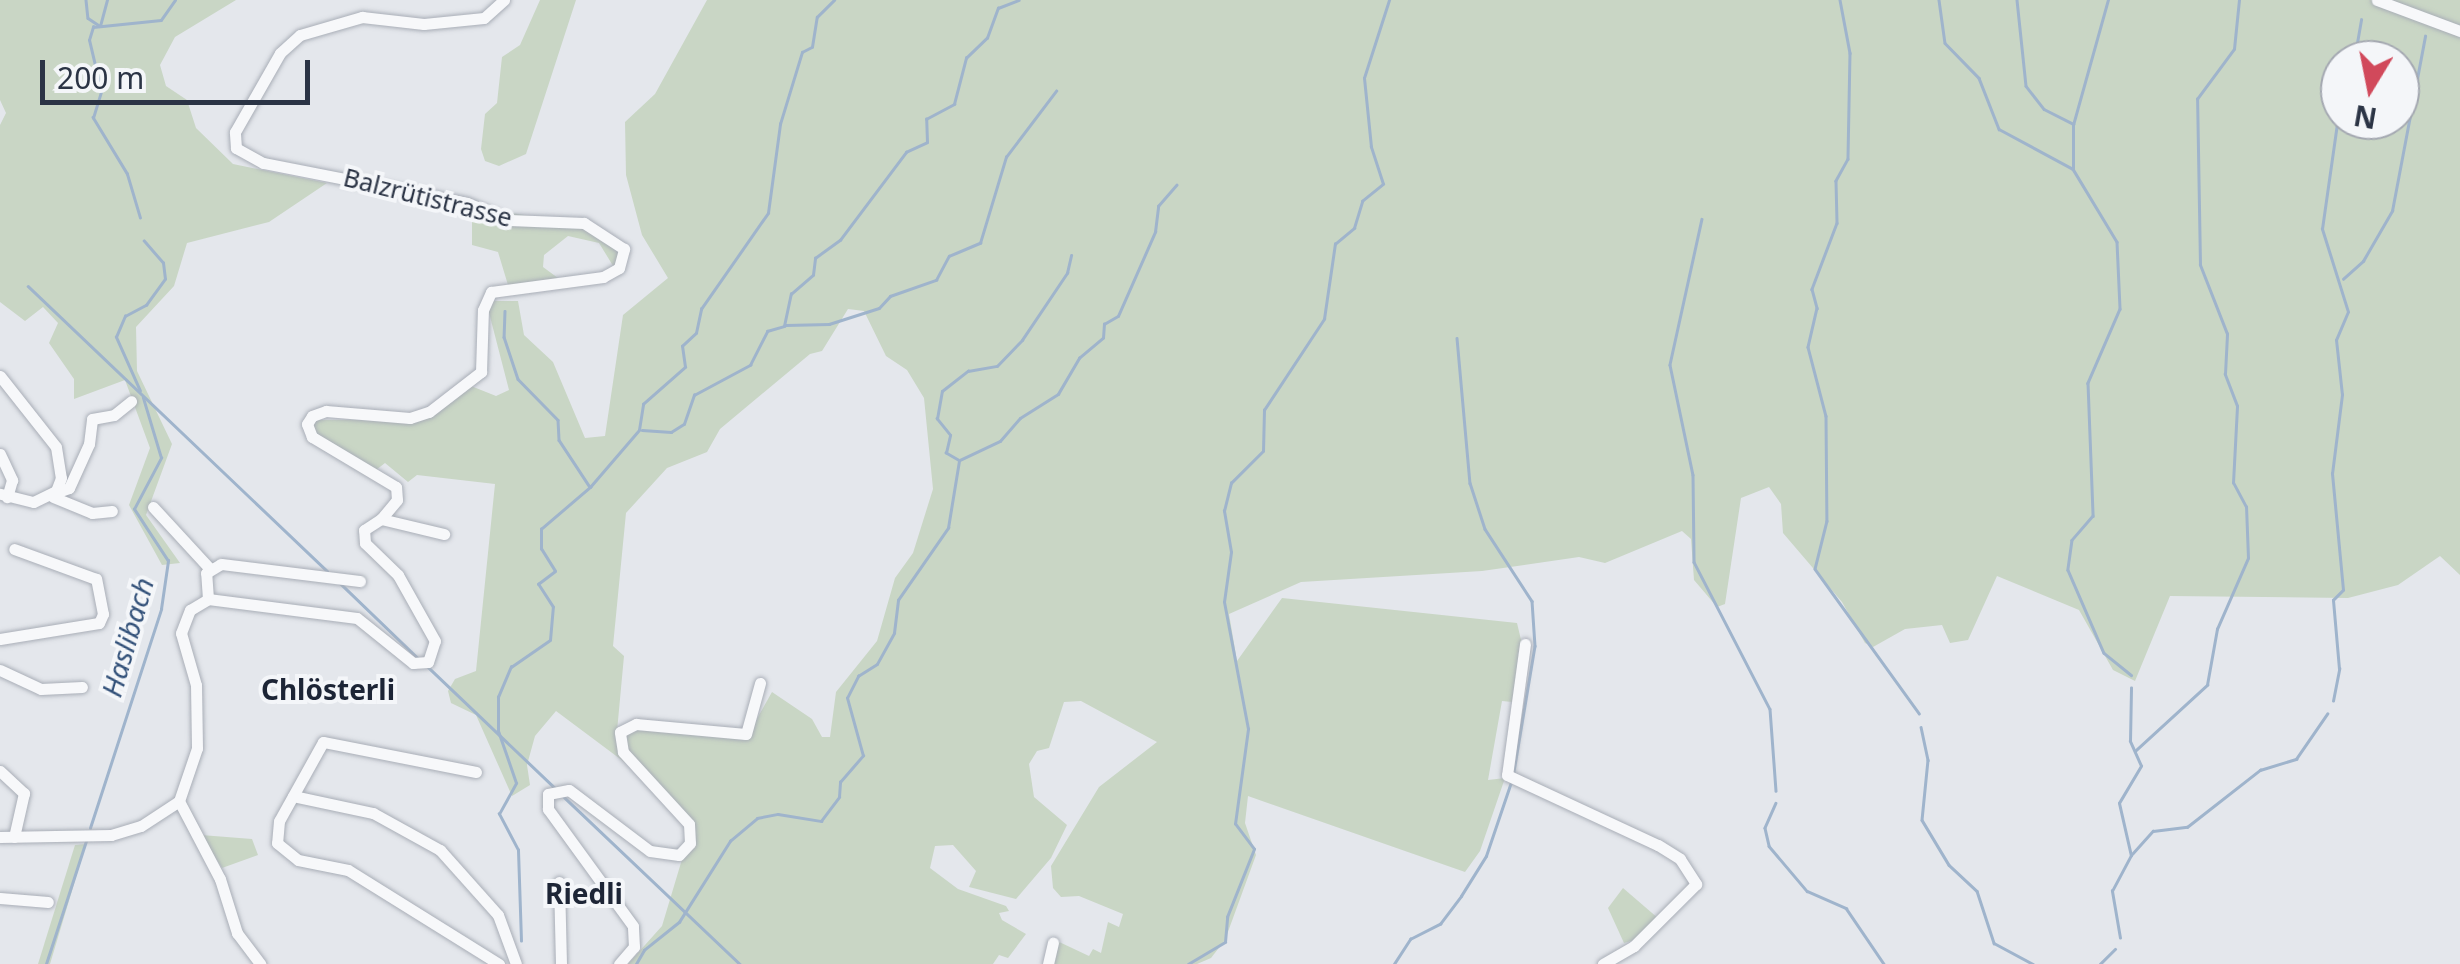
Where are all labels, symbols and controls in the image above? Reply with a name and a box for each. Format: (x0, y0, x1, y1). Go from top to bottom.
scale bar (45, 40, 315, 102)
north arrow (2320, 40, 2420, 140)
text: 200 m (57, 57, 144, 98)
text: N (2351, 97, 2380, 138)
street label: Balzrütistrasse (341, 162, 515, 232)
water label: Haslibach (94, 573, 160, 701)
district label: Chlösterli (261, 672, 395, 706)
district label: Riedli (545, 876, 623, 910)

